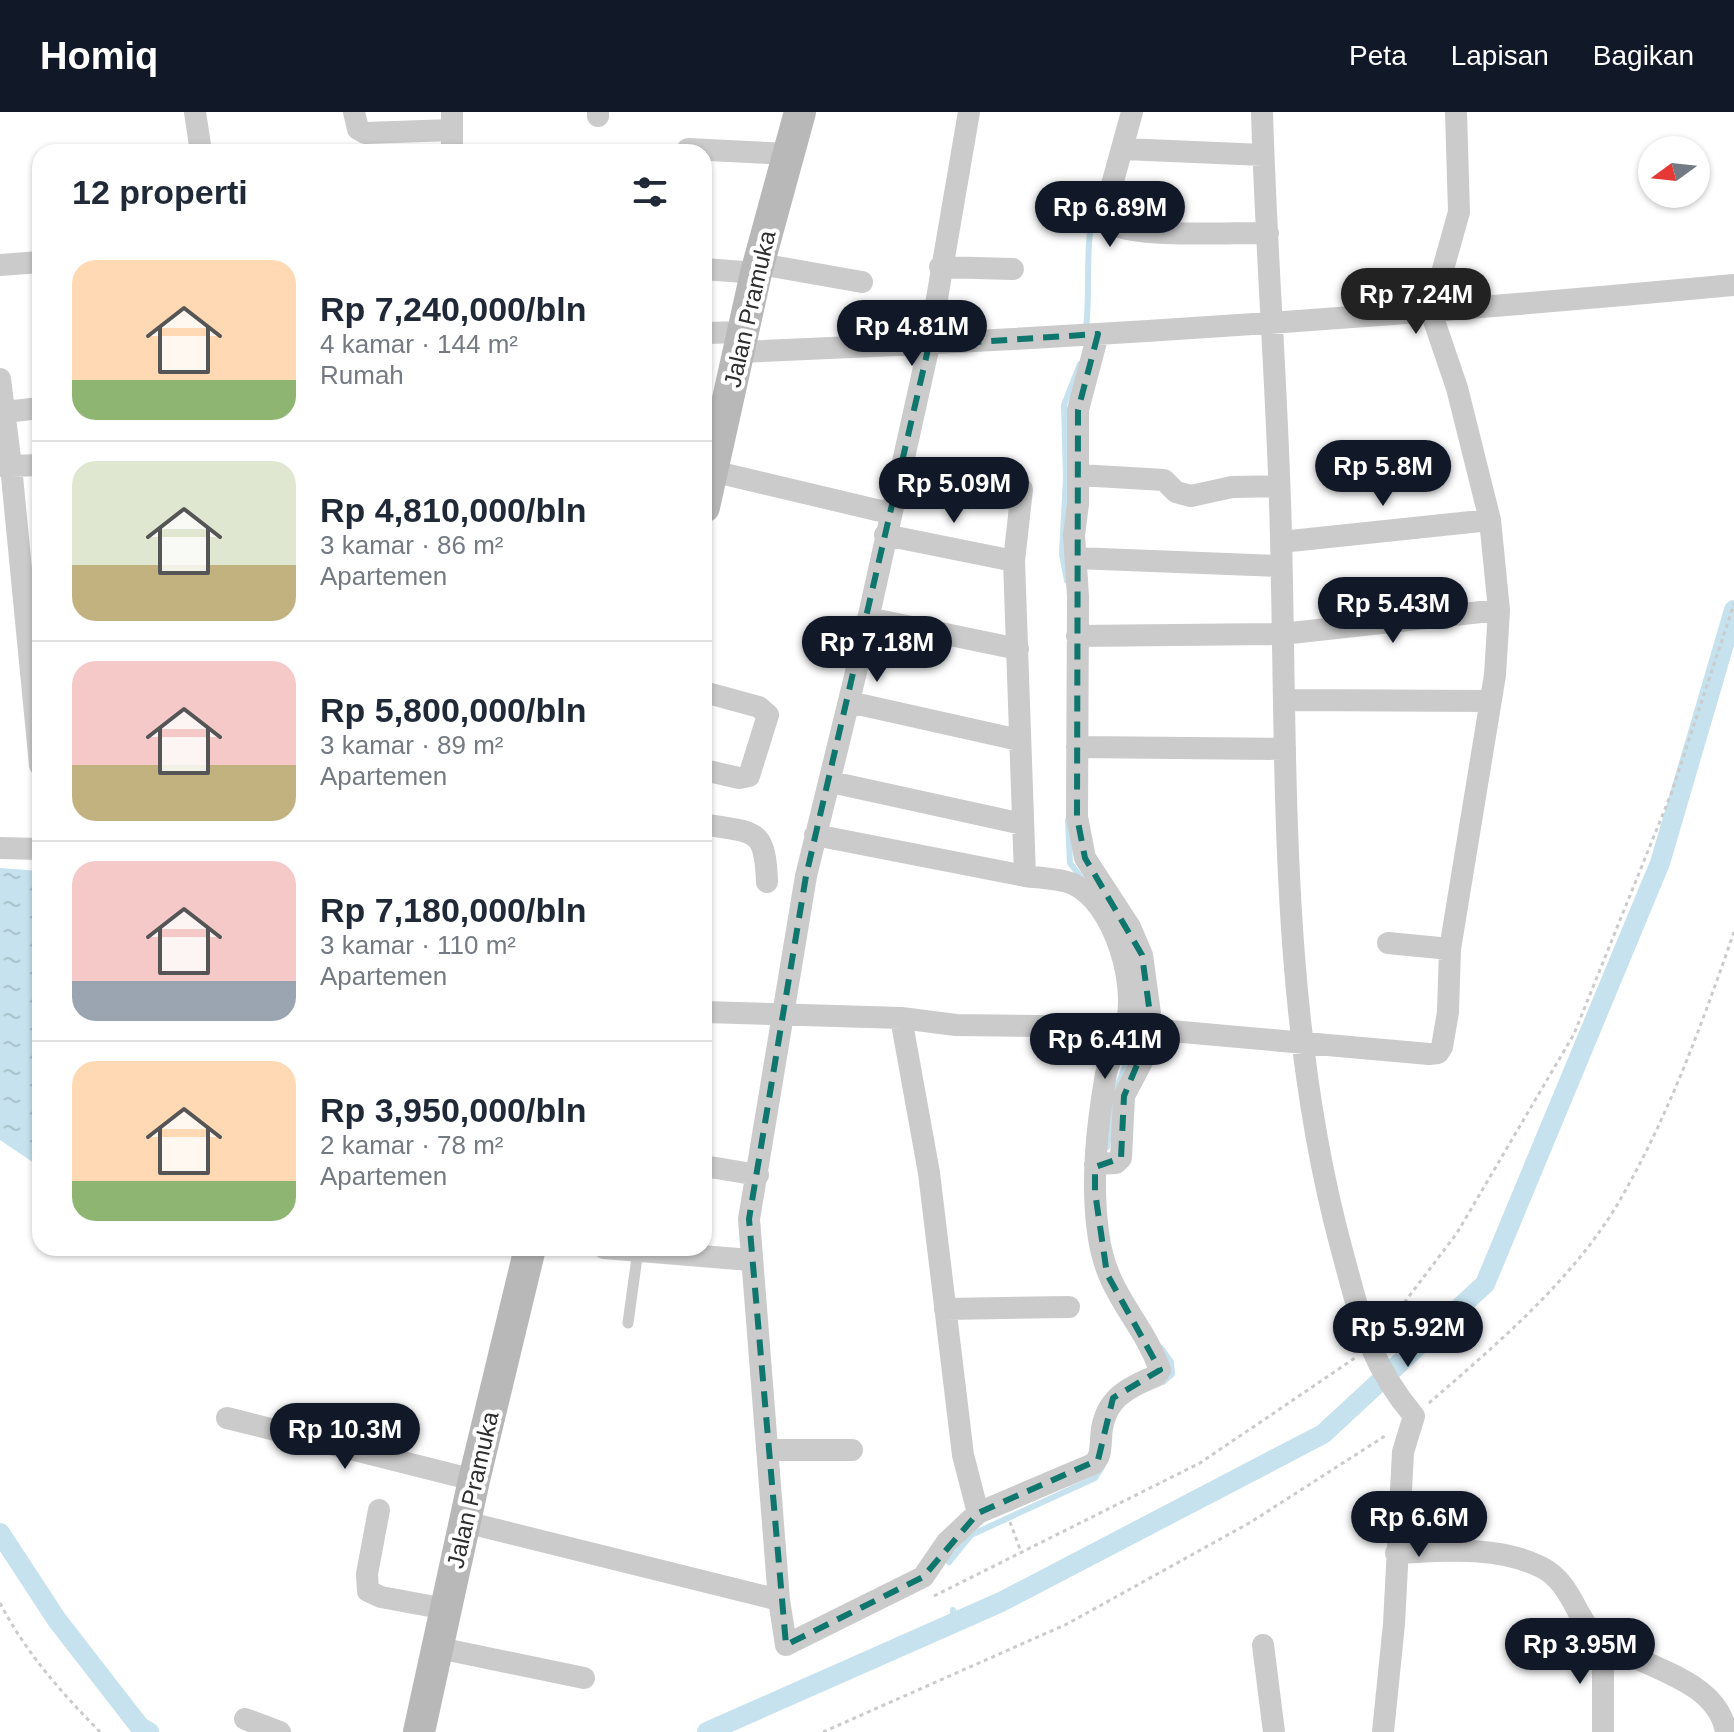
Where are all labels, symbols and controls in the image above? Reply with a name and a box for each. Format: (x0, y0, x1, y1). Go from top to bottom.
text: Homiq (40, 35, 158, 77)
text: Peta (1349, 40, 1407, 71)
text: Lapisan (1451, 40, 1549, 71)
text: Bagikan (1593, 40, 1694, 71)
north arrow (1638, 136, 1710, 208)
map controls (1638, 136, 1710, 208)
icon: filters (628, 170, 672, 214)
text: 12 properti (72, 173, 248, 211)
pin: Rp 6.89M (1027, 181, 1193, 249)
text: Rp 6.89M (1053, 192, 1167, 222)
street label: Jalan Pramuka (718, 227, 781, 390)
pin: Rp 7.24M (1333, 268, 1499, 336)
text: Rp 7.24M (1359, 279, 1473, 309)
text: Rp 7,240,000/bln (320, 290, 586, 328)
icon: home (136, 292, 232, 388)
pin: Rp 4.81M (829, 300, 995, 368)
text: Rp 4.81M (855, 311, 969, 341)
text: 4 kamar · 144 m² (320, 329, 518, 359)
text: Rumah (320, 360, 404, 390)
pin: Rp 5.8M (1309, 440, 1457, 508)
text: Rp 5.8M (1333, 451, 1433, 481)
pin: Rp 5.09M (871, 457, 1037, 525)
text: Rp 5.09M (897, 468, 1011, 498)
text: Rp 4,810,000/bln (320, 491, 586, 529)
icon: home (136, 493, 232, 589)
text: 3 kamar · 86 m² (320, 530, 504, 560)
text: Apartemen (320, 561, 447, 591)
pin: Rp 5.43M (1310, 577, 1476, 645)
text: Rp 5.43M (1336, 588, 1450, 618)
pin: Rp 7.18M (794, 616, 960, 684)
text: Rp 7.18M (820, 627, 934, 657)
text: Rp 5,800,000/bln (320, 691, 586, 729)
icon: home (136, 693, 232, 789)
text: 3 kamar · 89 m² (320, 730, 504, 760)
text: Apartemen (320, 761, 447, 791)
text: Rp 7,180,000/bln (320, 891, 586, 929)
icon: home (136, 893, 232, 989)
text: 3 kamar · 110 m² (320, 930, 516, 960)
text: Apartemen (320, 961, 447, 991)
pin: Rp 6.41M (1022, 1013, 1188, 1081)
text: Rp 6.41M (1048, 1024, 1162, 1054)
text: Rp 3,950,000/bln (320, 1091, 586, 1129)
icon: home (136, 1093, 232, 1189)
text: 2 kamar · 78 m² (320, 1130, 504, 1160)
text: Apartemen (320, 1161, 447, 1191)
pin: Rp 5.92M (1325, 1301, 1491, 1369)
text: Rp 5.92M (1351, 1312, 1465, 1342)
pin: Rp 10.3M (262, 1403, 428, 1471)
street label: Jalan Pramuka (441, 1408, 504, 1571)
text: Rp 10.3M (288, 1414, 402, 1444)
pin: Rp 6.6M (1345, 1491, 1493, 1559)
text: Rp 6.6M (1369, 1502, 1469, 1532)
pin: Rp 3.95M (1497, 1618, 1663, 1686)
text: Rp 3.95M (1523, 1629, 1637, 1659)

